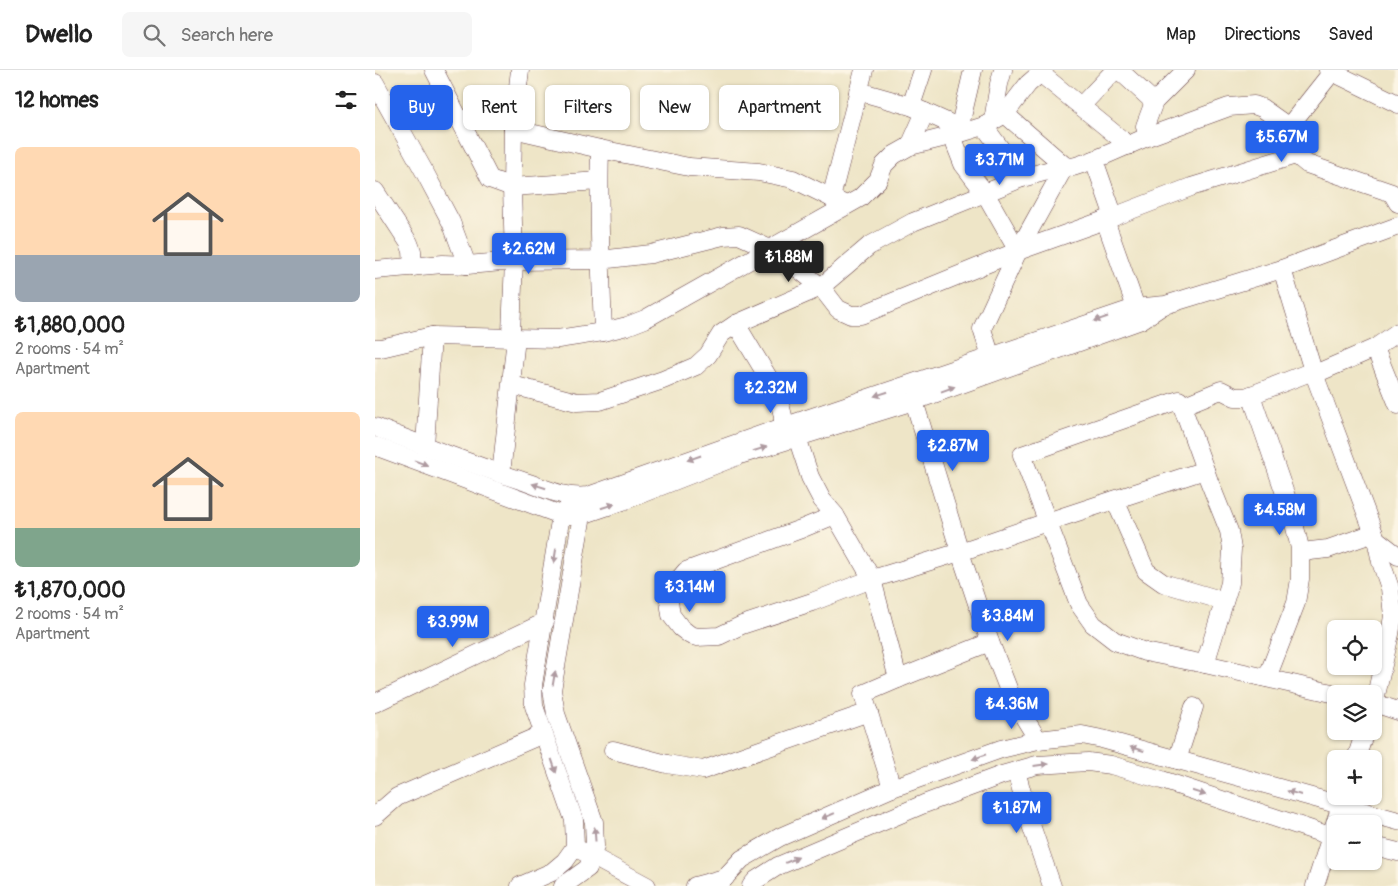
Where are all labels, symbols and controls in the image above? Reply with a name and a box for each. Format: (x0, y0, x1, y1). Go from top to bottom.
search box (122, 12, 472, 57)
text: Dwello (25, 20, 92, 49)
icon: search (140, 21, 168, 49)
text: Search here (180, 23, 273, 47)
text: Map (1166, 23, 1196, 46)
text: Directions (1224, 23, 1300, 46)
text: Saved (1328, 23, 1373, 46)
chip: Buy (390, 85, 453, 130)
chip: Rent (463, 85, 535, 130)
chip: Filters (545, 85, 630, 130)
chip: New (640, 85, 709, 130)
chip: Apartment (719, 85, 839, 130)
icon: filters (332, 86, 360, 114)
text: 12 homes (15, 87, 98, 114)
pin: ₺5.67M (1241, 121, 1323, 163)
text: ₺5.67M (1257, 127, 1307, 147)
pin: ₺3.71M (959, 144, 1041, 186)
text: ₺3.71M (976, 150, 1024, 170)
icon: home (143, 179, 233, 269)
pin: ₺2.62M (488, 232, 570, 275)
text: ₺2.62M (503, 239, 555, 259)
pin: ₺1.88M (748, 240, 830, 283)
text: ₺1.88M (765, 247, 813, 267)
text: ₺1,880,000 (15, 312, 125, 339)
one-way arrow (1093, 316, 1108, 324)
text: 2 rooms · 54 m² (15, 339, 124, 359)
text: Apartment (15, 359, 90, 379)
pin: ₺2.32M (730, 372, 812, 414)
text: ₺2.32M (745, 378, 797, 398)
one-way arrow (940, 385, 955, 392)
one-way arrow (873, 391, 888, 399)
pin: ₺2.87M (912, 430, 994, 472)
text: ₺2.87M (928, 436, 978, 456)
icon: home (143, 444, 233, 534)
one-way arrow (752, 444, 767, 452)
one-way arrow (686, 455, 701, 462)
one-way arrow (414, 459, 429, 467)
one-way arrow (532, 482, 547, 490)
pin: ₺4.58M (1239, 494, 1321, 536)
text: ₺4.58M (1255, 500, 1305, 520)
one-way arrow (600, 502, 615, 510)
one-way arrow (551, 548, 559, 564)
pin: ₺3.14M (649, 570, 731, 613)
text: ₺1,870,000 (15, 577, 126, 604)
text: ₺3.14M (665, 577, 715, 597)
pin: ₺3.84M (967, 600, 1049, 642)
text: 2 rooms · 54 m² (15, 604, 124, 624)
pin: ₺3.99M (412, 606, 494, 648)
text: ₺3.84M (983, 606, 1033, 626)
text: ₺3.99M (428, 612, 478, 632)
map controls (1327, 620, 1382, 870)
button: locate (1327, 620, 1382, 675)
text: Apartment (15, 624, 90, 644)
one-way arrow (551, 670, 559, 686)
button: layers (1327, 685, 1382, 740)
pin: ₺4.36M (971, 688, 1053, 730)
text: ₺4.36M (986, 694, 1038, 714)
one-way arrow (1130, 744, 1145, 752)
button: + (1327, 750, 1382, 805)
one-way arrow (971, 753, 986, 761)
one-way arrow (551, 758, 559, 773)
one-way arrow (1034, 761, 1050, 769)
one-way arrow (1286, 788, 1301, 796)
one-way arrow (1192, 789, 1207, 797)
pin: ₺1.87M (976, 792, 1058, 834)
text: ₺1.87M (993, 798, 1041, 818)
one-way arrow (820, 812, 835, 820)
button: − (1327, 815, 1382, 870)
one-way arrow (590, 825, 598, 841)
one-way arrow (785, 856, 800, 864)

